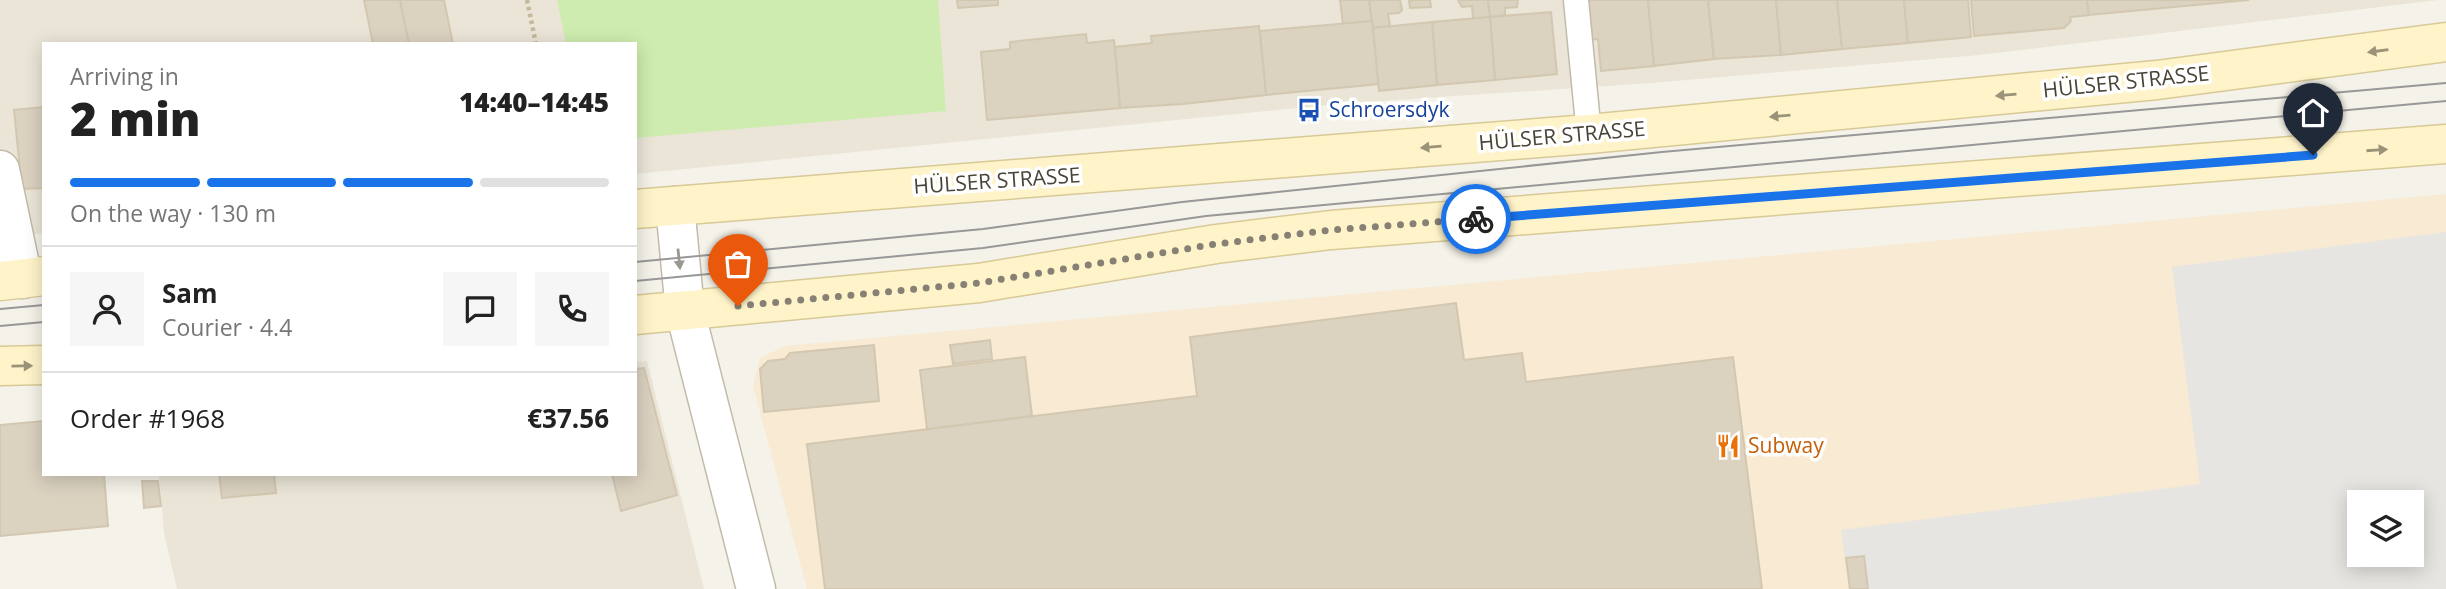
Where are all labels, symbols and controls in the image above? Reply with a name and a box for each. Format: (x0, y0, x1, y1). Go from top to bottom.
one-way arrow (2367, 45, 2389, 56)
street label: HÜLSER STRASSE (2041, 58, 2211, 104)
text: Arriving in (70, 60, 179, 92)
pin (2283, 83, 2343, 155)
text: 14:40–14:45 (459, 84, 609, 120)
text: 2 min (70, 87, 201, 149)
one-way arrow (1995, 90, 2017, 101)
icon: home (2294, 94, 2332, 132)
place label: Schroersdyk (1329, 95, 1449, 123)
bus stop icon: Schroersdyk (1295, 96, 1323, 124)
one-way arrow (1769, 111, 1791, 122)
street label: HÜLSER STRASSE (1477, 114, 1647, 156)
one-way arrow (1420, 142, 1442, 153)
one-way arrow (2366, 144, 2388, 155)
street label: HÜLSER STRASSE (912, 160, 1081, 200)
courier (1441, 184, 1511, 254)
text: On the way · 130 m (70, 197, 276, 229)
icon: bike (1457, 200, 1495, 238)
pin (708, 234, 768, 306)
icon: bag (719, 245, 757, 283)
one-way arrow (674, 248, 685, 270)
button: person (70, 272, 144, 346)
button: chat (443, 272, 517, 346)
button: phone (535, 272, 609, 346)
text: Sam (162, 275, 218, 311)
text: Courier · 4.4 (162, 311, 292, 343)
one-way arrow (11, 360, 33, 372)
text: Order #1968 (70, 400, 225, 436)
text: €37.56 (527, 400, 609, 436)
place label: Subway (1748, 431, 1824, 459)
restaurant icon: Subway (1714, 432, 1742, 460)
map controls (2347, 490, 2424, 567)
button: layers (2347, 490, 2424, 567)

